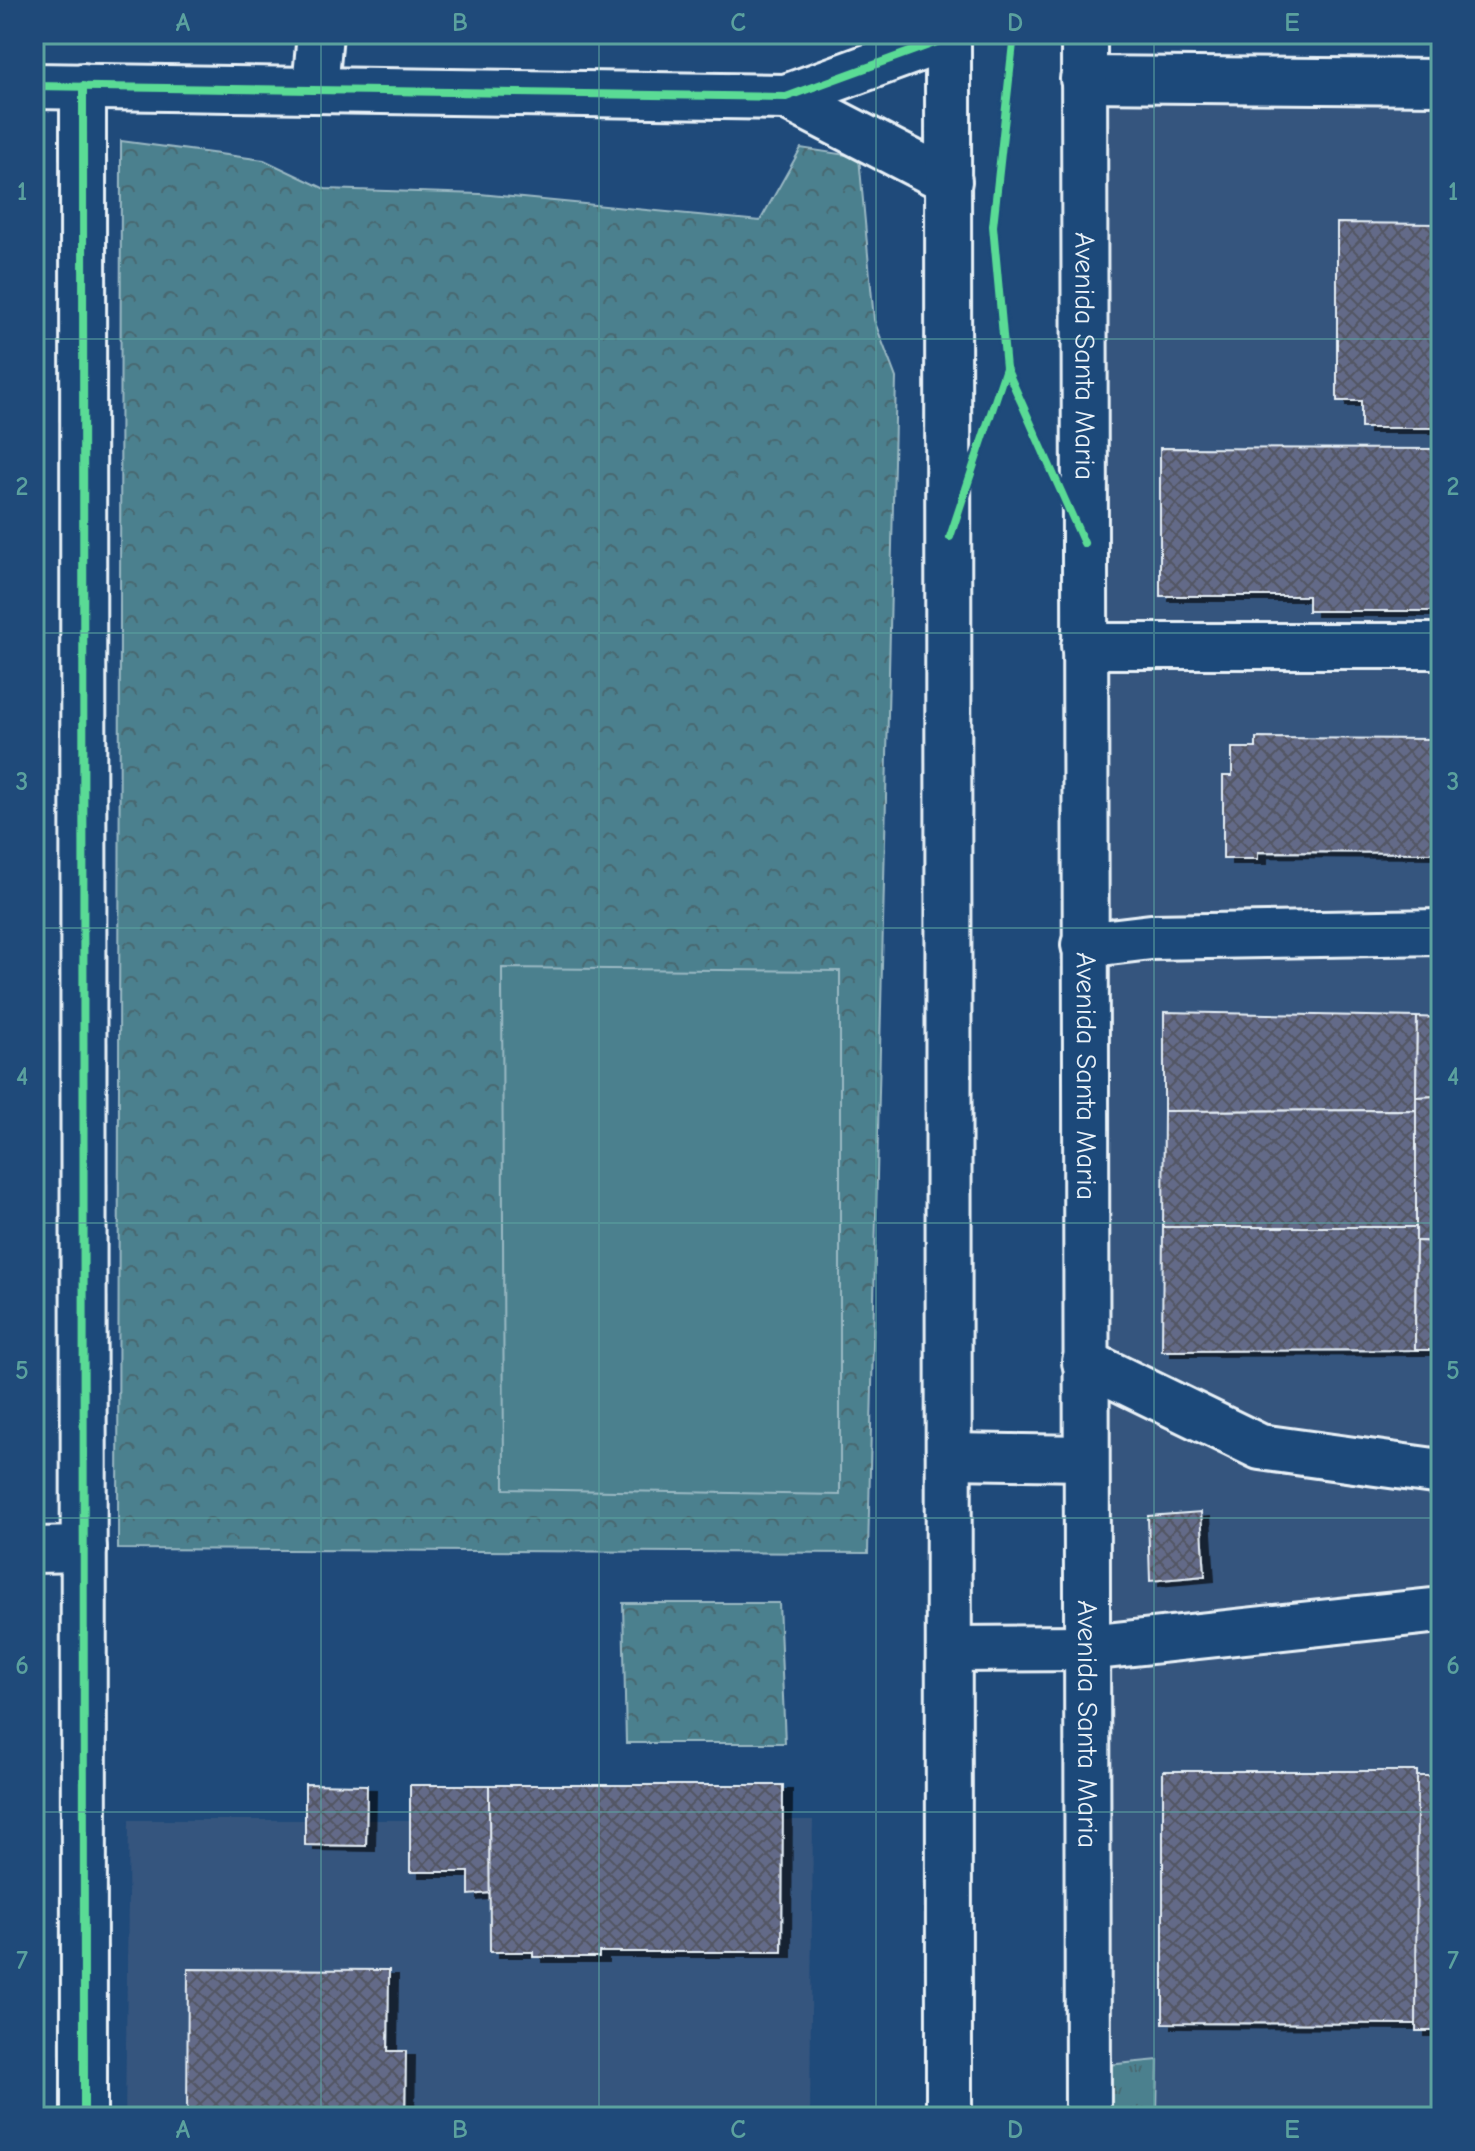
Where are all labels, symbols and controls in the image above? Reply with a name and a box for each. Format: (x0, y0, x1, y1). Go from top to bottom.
text: A (176, 8, 191, 38)
text: B (452, 8, 468, 38)
text: C (730, 8, 746, 38)
text: D (1007, 8, 1023, 38)
text: E (1284, 8, 1300, 38)
text: 1 (17, 177, 27, 207)
text: 1 (1448, 177, 1458, 207)
street label: Avenida Santa Maria (1068, 232, 1101, 480)
text: 2 (16, 472, 28, 502)
text: 2 (1447, 472, 1459, 502)
text: 3 (16, 767, 28, 797)
text: 3 (1447, 767, 1459, 797)
street label: Avenida Santa Maria (1070, 952, 1102, 1200)
text: 4 (16, 1062, 28, 1092)
text: 4 (1447, 1062, 1459, 1092)
text: 5 (15, 1356, 29, 1386)
text: 5 (1446, 1356, 1460, 1386)
street label: Avenida Santa Maria (1071, 1600, 1103, 1848)
text: 6 (15, 1651, 29, 1681)
text: 6 (1446, 1651, 1460, 1681)
text: 7 (16, 1946, 28, 1976)
text: 7 (1447, 1946, 1459, 1976)
text: A (176, 2115, 191, 2145)
text: B (452, 2115, 468, 2145)
text: C (730, 2115, 746, 2145)
text: D (1007, 2115, 1023, 2145)
text: E (1284, 2115, 1300, 2145)

